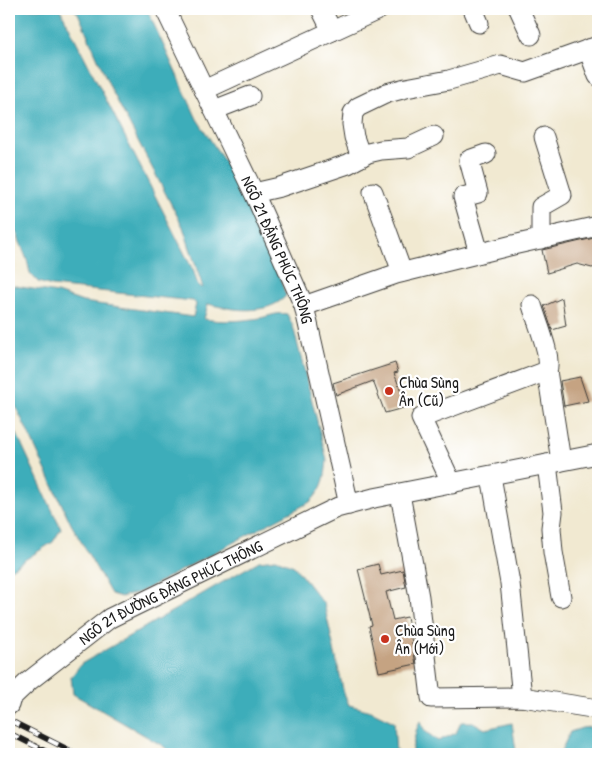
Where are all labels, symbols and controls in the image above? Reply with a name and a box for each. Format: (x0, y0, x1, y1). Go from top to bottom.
street label: NGÕ 21 ĐẶNG PHÚC THÔNG (236, 172, 319, 326)
place label: Chùa Sùng Ân (Cũ) (399, 371, 459, 411)
marker: Chùa Sùng Ân (Cũ) (383, 385, 395, 397)
street label: NGÕ 21 ĐƯỜNG ĐẶNG PHÚC THÔNG (74, 534, 266, 650)
place label: Chùa Sùng Ân (Mới) (395, 619, 455, 659)
marker: Chùa Sùng Ân (Mới) (379, 633, 391, 645)

